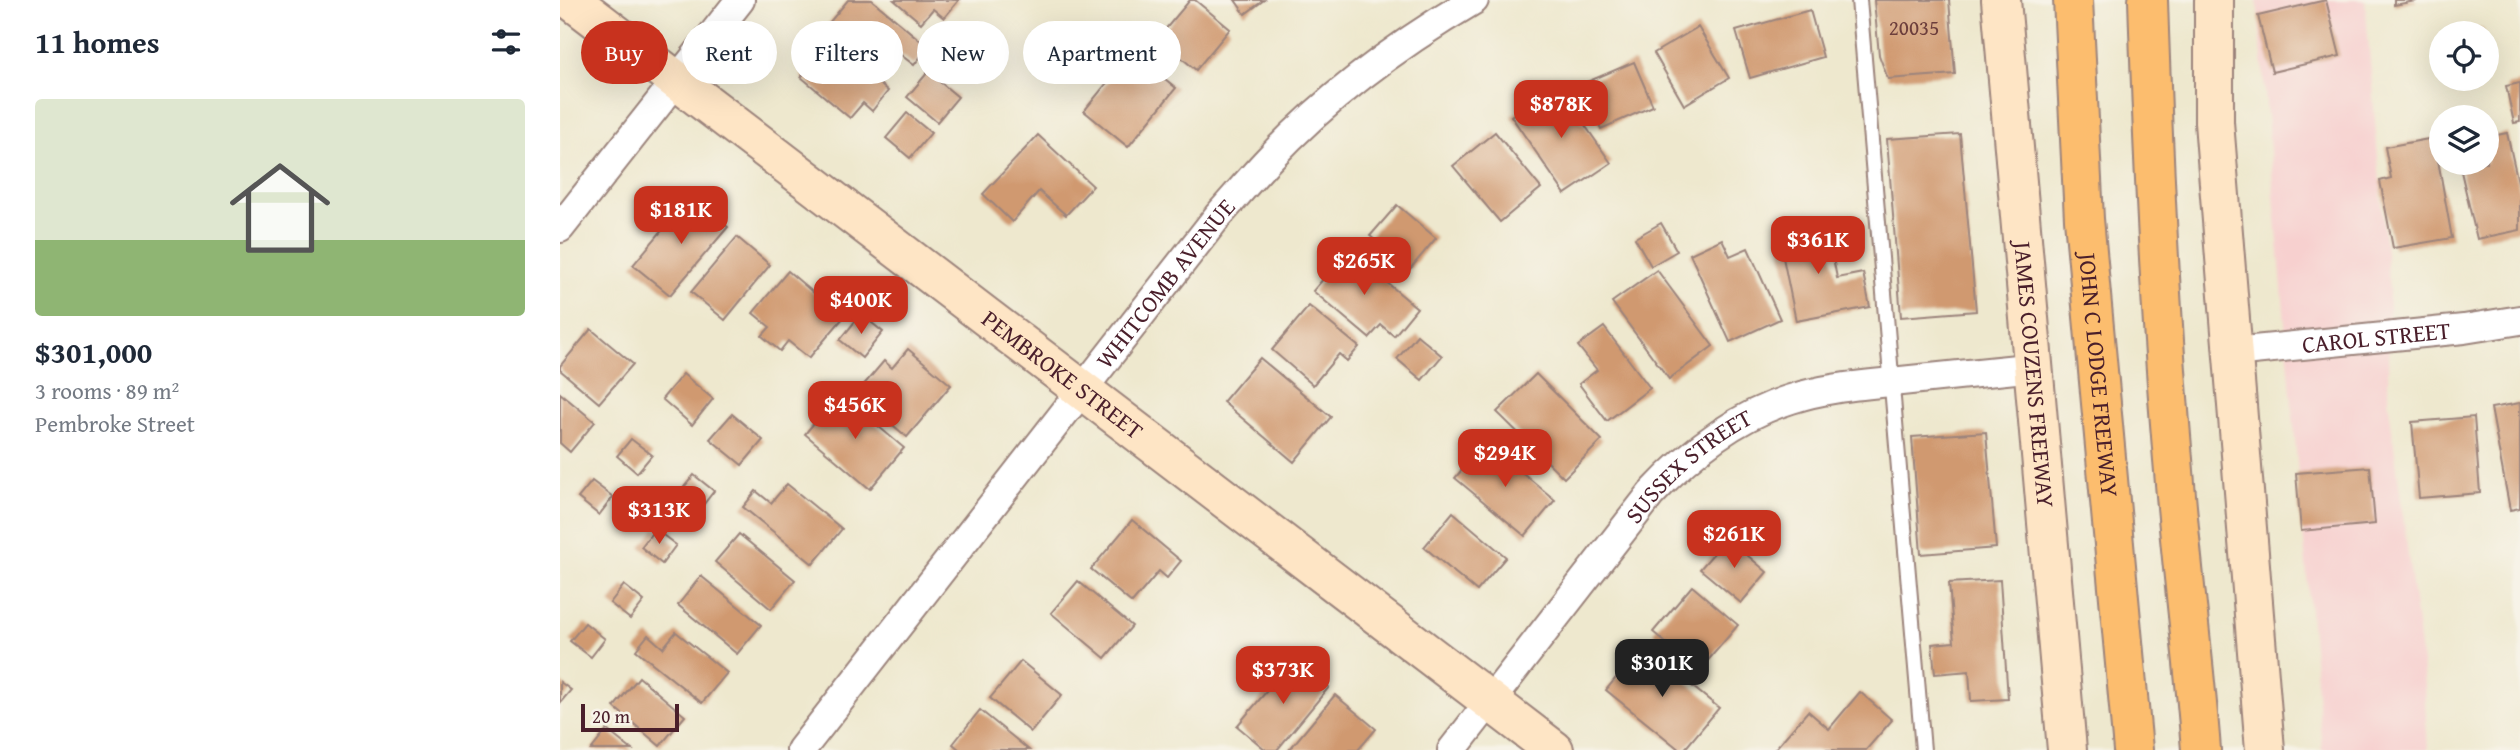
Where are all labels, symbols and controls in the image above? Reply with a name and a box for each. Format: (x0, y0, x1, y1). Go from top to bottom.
house number: 20035 (1889, 12, 1939, 43)
text: 11 homes (35, 20, 160, 64)
chip: Buy (581, 21, 668, 84)
chip: Rent (682, 21, 777, 84)
chip: Filters (791, 21, 903, 84)
chip: New (917, 21, 1009, 84)
chip: Apartment (1023, 21, 1181, 84)
map controls (2429, 21, 2499, 175)
button: locate (2429, 21, 2499, 91)
icon: filters (487, 23, 525, 61)
pin: $878K (1512, 80, 1610, 140)
text: $878K (1530, 86, 1592, 119)
button: layers (2429, 105, 2499, 175)
icon: home (217, 145, 343, 271)
pin: $181K (632, 187, 730, 246)
street label: WHITCOMB AVENUE (1087, 190, 1243, 376)
text: $181K (650, 192, 712, 225)
pin: $361K (1769, 216, 1867, 276)
text: $361K (1787, 222, 1849, 255)
street label: JAMES COUZENS FREEWAY (2005, 237, 2064, 509)
pin: $265K (1315, 238, 1413, 297)
text: $265K (1333, 243, 1395, 276)
street label: JOHN C LODGE FREEWAY (2070, 248, 2128, 499)
pin: $400K (812, 276, 910, 336)
text: $400K (830, 282, 892, 315)
street label: PEMBROKE STREET (974, 301, 1151, 448)
street label: CAROL STREET (2300, 312, 2452, 362)
text: $301,000 (35, 330, 152, 374)
text: 3 rooms · 89 m² (35, 374, 179, 407)
pin: $456K (806, 382, 904, 441)
text: $456K (824, 387, 886, 420)
street label: SUSSEX STREET (1616, 400, 1758, 531)
text: Pembroke Street (35, 407, 195, 440)
pin: $294K (1456, 430, 1554, 489)
text: $294K (1474, 435, 1536, 468)
pin: $313K (610, 486, 708, 546)
text: $313K (628, 492, 690, 525)
pin: $261K (1685, 510, 1783, 570)
text: $261K (1703, 516, 1765, 549)
pin: $301K (1613, 640, 1711, 699)
text: $301K (1631, 645, 1693, 678)
pin: $373K (1234, 646, 1332, 706)
text: $373K (1252, 652, 1314, 685)
scale bar (581, 701, 679, 733)
text: 20 m (592, 702, 630, 730)

